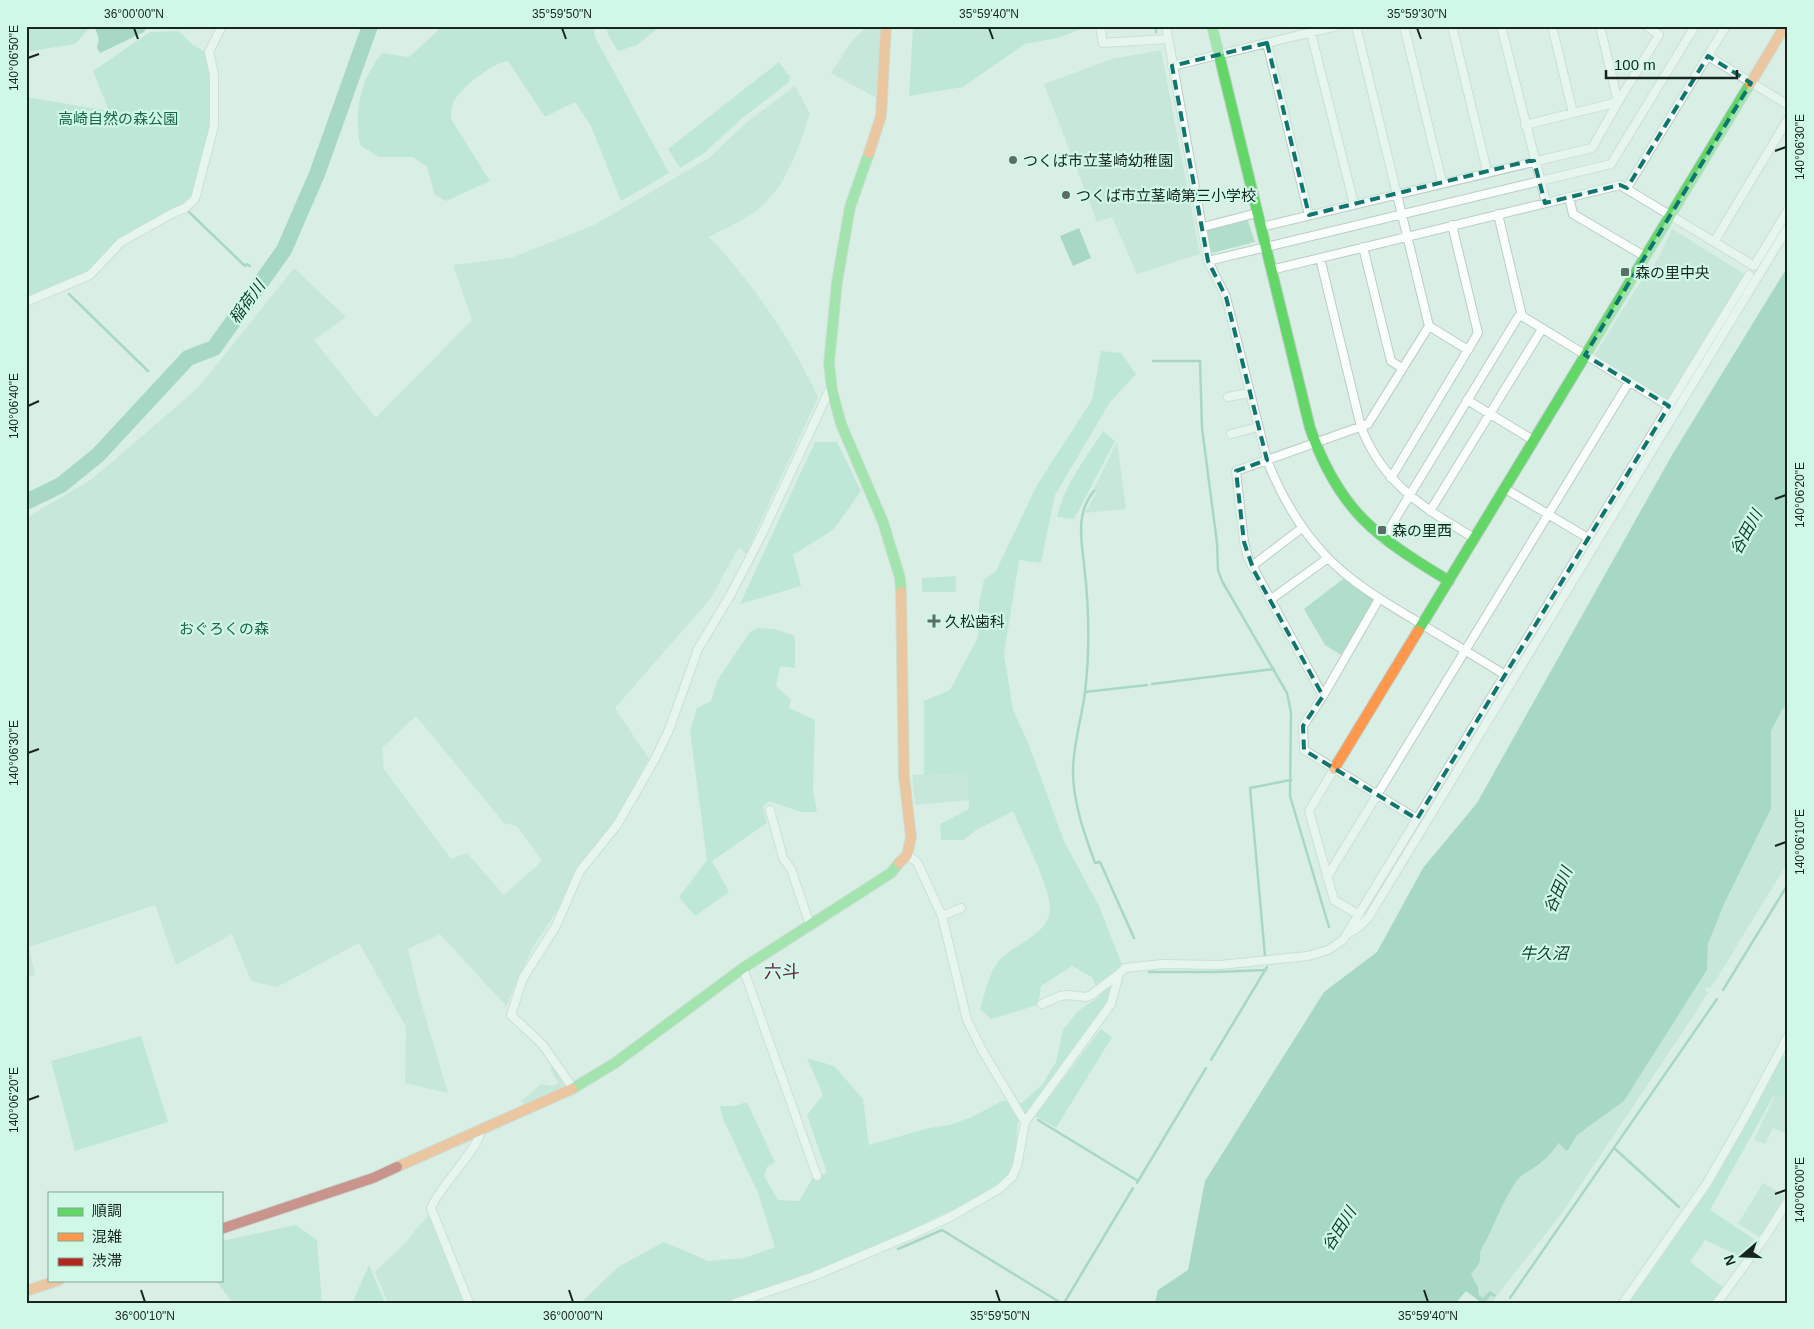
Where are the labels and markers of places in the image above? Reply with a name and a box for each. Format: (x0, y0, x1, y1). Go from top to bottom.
place label: つくば市立茎崎幼稚園 (1023, 152, 1173, 169)
marker: つくば市立茎崎幼稚園 (1007, 154, 1019, 166)
place label: つくば市立茎崎第三小学校 (1076, 187, 1256, 204)
marker: つくば市立茎崎第三小学校 (1060, 189, 1072, 201)
place label: 森の里中央 (1635, 264, 1710, 281)
marker: 森の里中央 (1619, 266, 1631, 278)
place label: 森の里西 (1392, 522, 1452, 539)
marker: 森の里西 (1376, 524, 1388, 536)
place label: 久松歯科 (945, 613, 1005, 630)
marker: 久松歯科 (927, 614, 941, 628)

